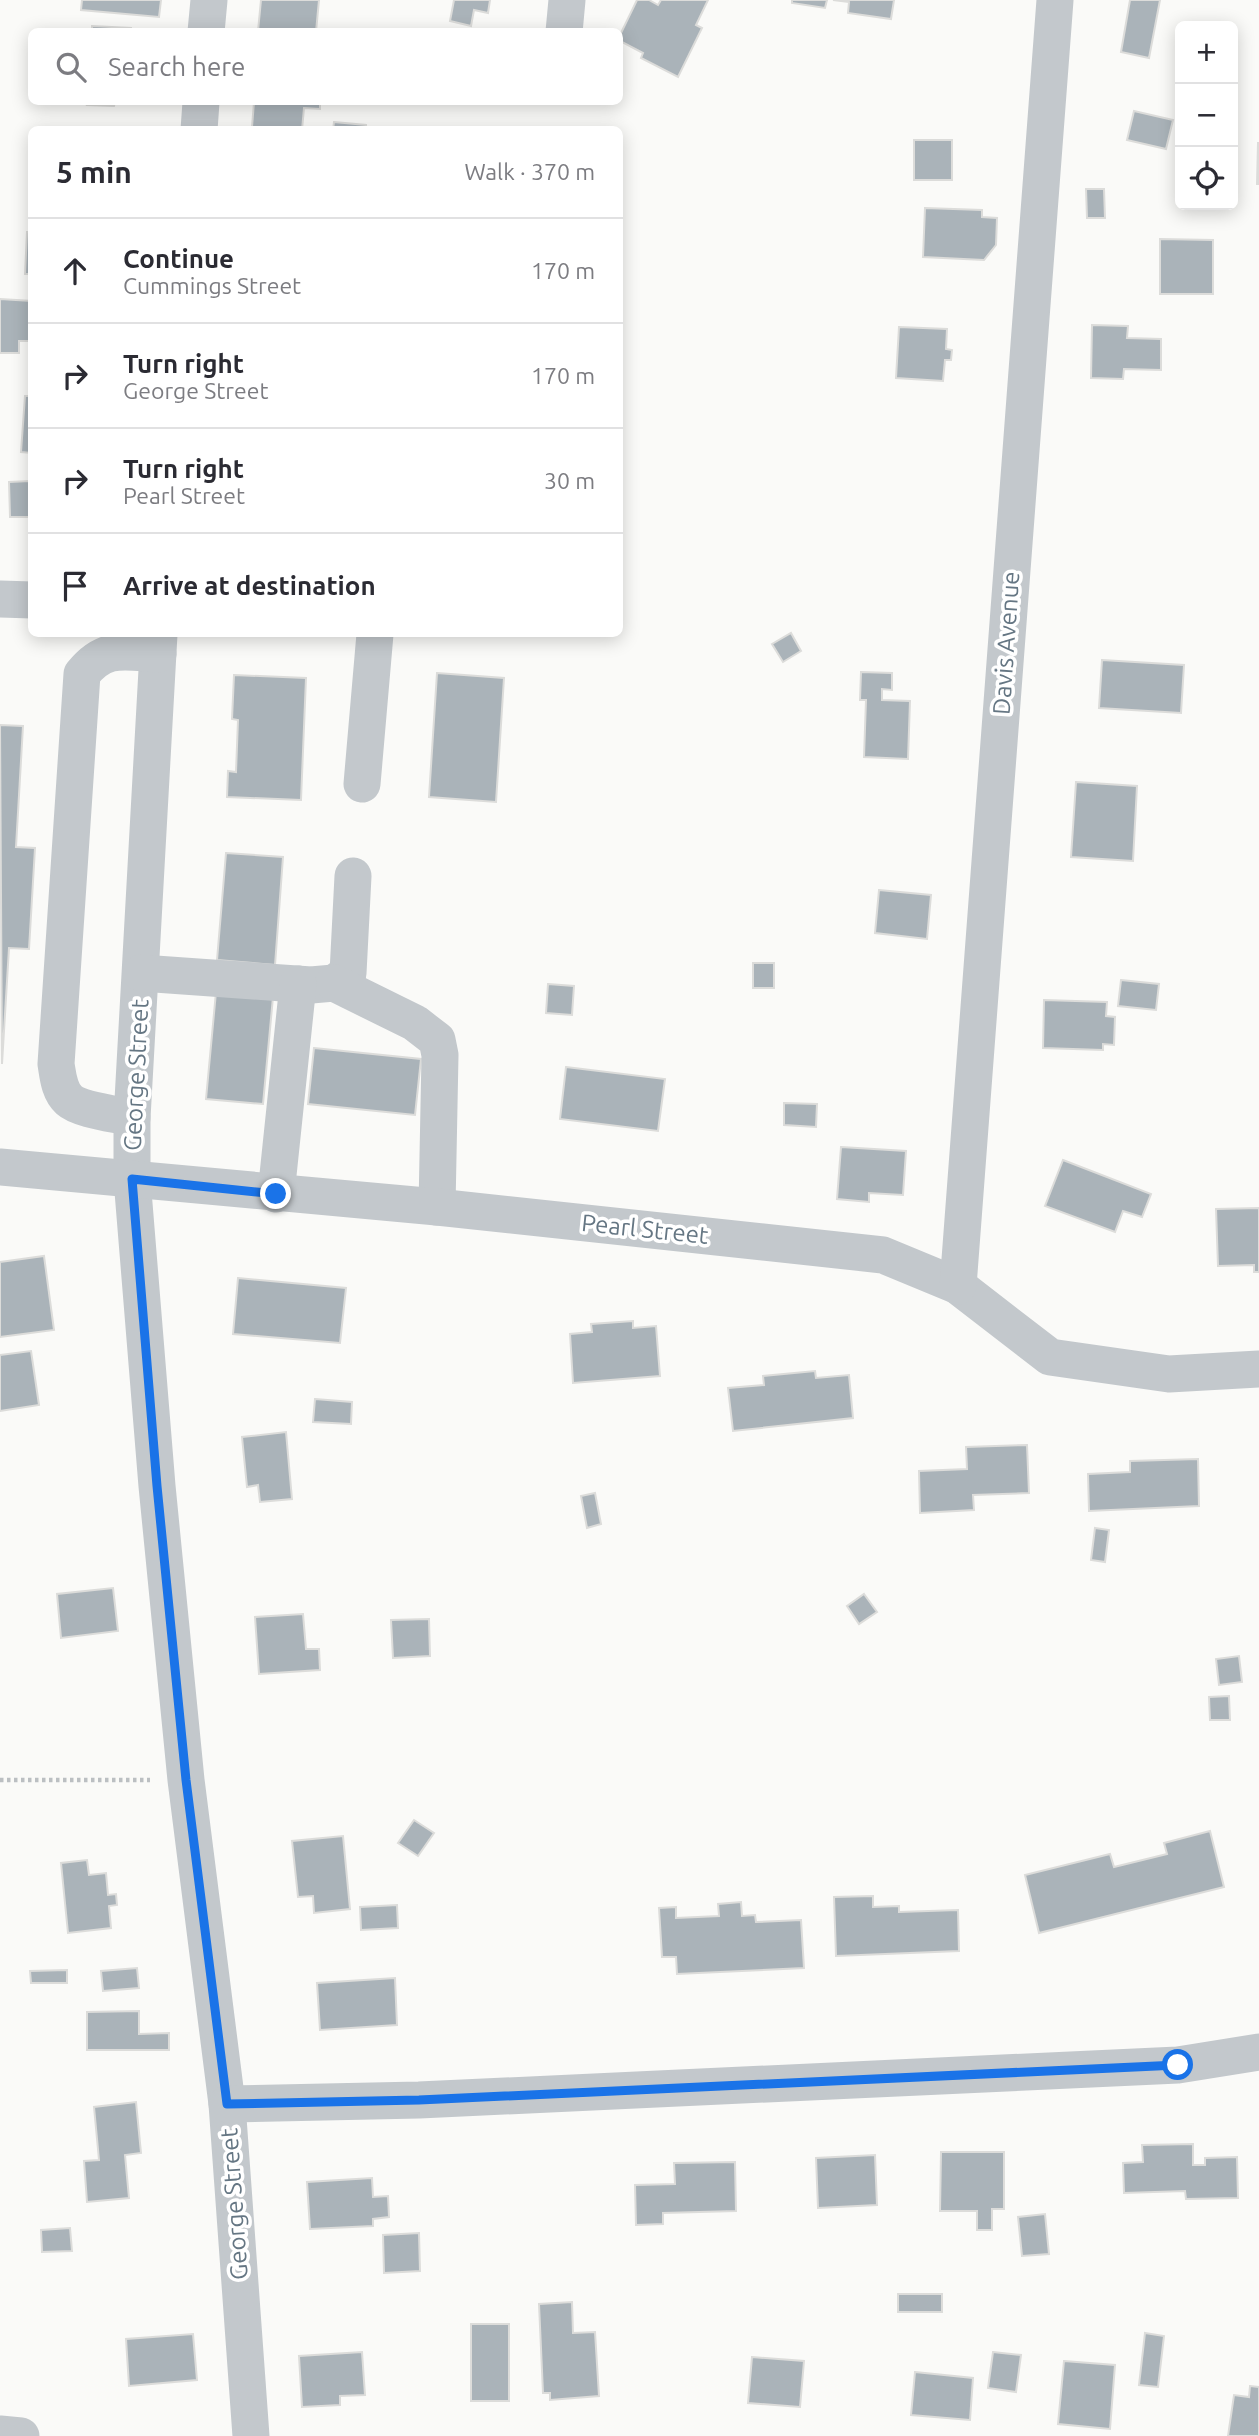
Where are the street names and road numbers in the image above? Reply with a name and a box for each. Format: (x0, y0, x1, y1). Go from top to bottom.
street label: Davis Avenue (988, 570, 1024, 716)
street label: George Street (119, 998, 153, 1152)
street label: Pearl Street (580, 1209, 710, 1249)
street label: George Street (215, 2127, 253, 2281)

